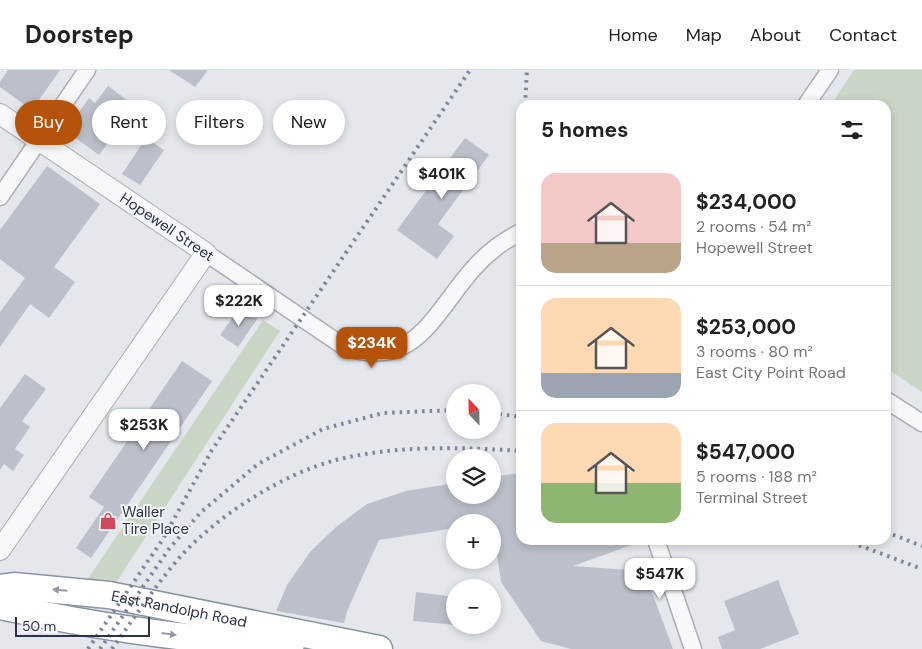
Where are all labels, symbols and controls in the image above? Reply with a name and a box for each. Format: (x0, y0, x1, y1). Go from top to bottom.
text: Doorstep (25, 19, 134, 50)
text: Home (608, 23, 658, 47)
text: Map (686, 23, 722, 47)
text: About (750, 23, 801, 47)
text: Contact (829, 23, 897, 47)
chip: Buy (15, 100, 82, 145)
chip: Rent (92, 100, 166, 145)
chip: Filters (176, 100, 263, 145)
chip: New (273, 100, 345, 145)
text: 5 homes (541, 116, 628, 144)
icon: filters (838, 116, 866, 144)
pin: $401K (407, 158, 477, 200)
text: $401K (418, 163, 466, 184)
street label: Hopewell Street (116, 188, 218, 266)
text: $234,000 (696, 188, 797, 216)
icon: home (581, 193, 641, 253)
text: 2 rooms · 54 m² (696, 216, 811, 237)
text: Hopewell Street (696, 237, 813, 258)
pin: $222K (204, 284, 274, 327)
text: $222K (215, 290, 263, 311)
text: $253,000 (696, 313, 796, 341)
icon: home (581, 318, 641, 378)
pin: $234K (337, 326, 407, 369)
text: $234K (347, 332, 397, 353)
text: 3 rooms · 80 m² (696, 341, 813, 362)
text: East City Point Road (696, 362, 846, 383)
north arrow (446, 384, 501, 439)
map controls (446, 384, 501, 634)
pin: $253K (109, 408, 179, 451)
text: $253K (120, 414, 168, 435)
text: $547,000 (696, 438, 795, 466)
icon: home (581, 443, 641, 503)
button: layers (446, 449, 501, 504)
text: 5 rooms · 188 m² (696, 466, 817, 487)
text: Terminal Street (696, 487, 808, 508)
place label: Waller Tire Place (122, 502, 189, 539)
shop icon: Waller Tire Place (98, 511, 118, 531)
button: + (446, 514, 501, 569)
pin: $547K (625, 558, 695, 600)
text: $547K (635, 563, 685, 584)
button: − (446, 579, 501, 634)
one-way arrow (52, 586, 68, 594)
street label: East Randolph Road (109, 586, 249, 632)
scale bar (15, 614, 150, 637)
text: 50 m (22, 617, 56, 635)
one-way arrow (161, 630, 177, 638)

